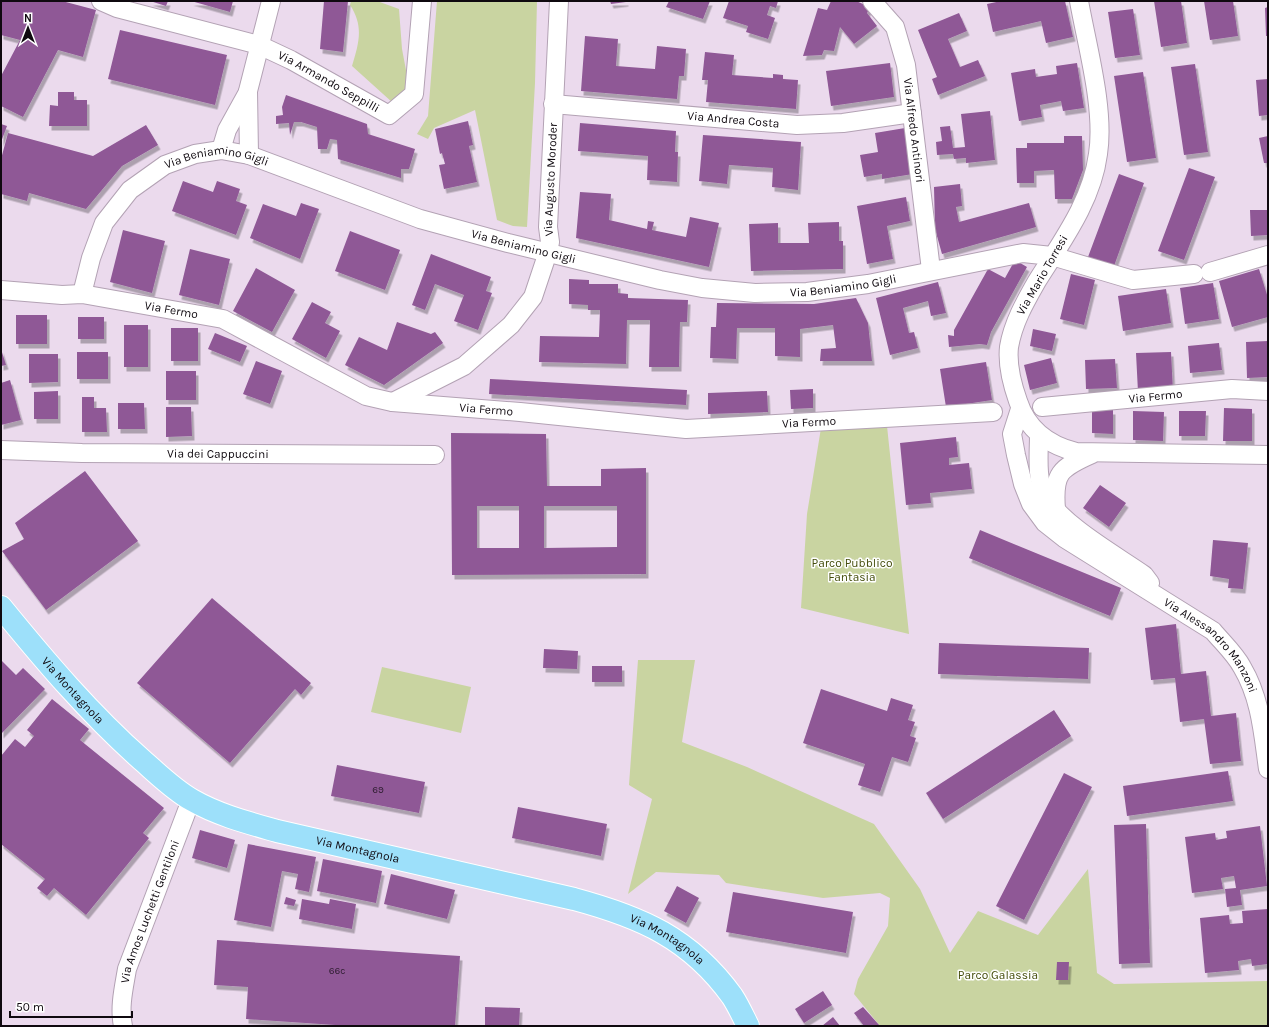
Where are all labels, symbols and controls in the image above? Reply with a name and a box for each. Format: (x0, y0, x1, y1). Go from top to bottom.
north arrow (8, 8, 48, 48)
text: N (24, 12, 32, 25)
street label: Via Armando Seppilli (276, 48, 382, 115)
street label: Via Alfredo Antinori (901, 77, 927, 183)
street label: Via Andrea Costa (687, 109, 780, 130)
street label: Via Augusto Moroder (541, 122, 560, 237)
street label: Via Beniamino Gigli (162, 143, 271, 172)
street label: Via Beniamino Gigli (470, 226, 577, 266)
street label: Via Mario Torresi (1013, 232, 1071, 318)
street label: Via Beniamino Gigli (790, 271, 898, 299)
street label: Via Fermo (144, 298, 199, 321)
street label: Via Fermo (1128, 387, 1183, 406)
street label: Via Fermo (459, 400, 514, 418)
street label: Via Fermo (782, 414, 836, 431)
street label: Via dei Cappuccini (167, 446, 269, 461)
park label: Parco Pubblico Fantasia (811, 556, 893, 584)
street label: Via Alessandro Manzoni (1161, 595, 1260, 694)
street label: Via Montagnola (39, 654, 107, 727)
house number: 69 (372, 784, 384, 796)
street label: Via Montagnola (315, 833, 401, 866)
street label: Via Amos Luchetti Gentiloni (118, 838, 182, 984)
street label: Via Montagnola (628, 911, 707, 967)
house number: 66c (329, 965, 345, 977)
park label: Parco Galassia (958, 968, 1038, 982)
scale bar (10, 993, 132, 1019)
text: 50 m (16, 1000, 44, 1014)

